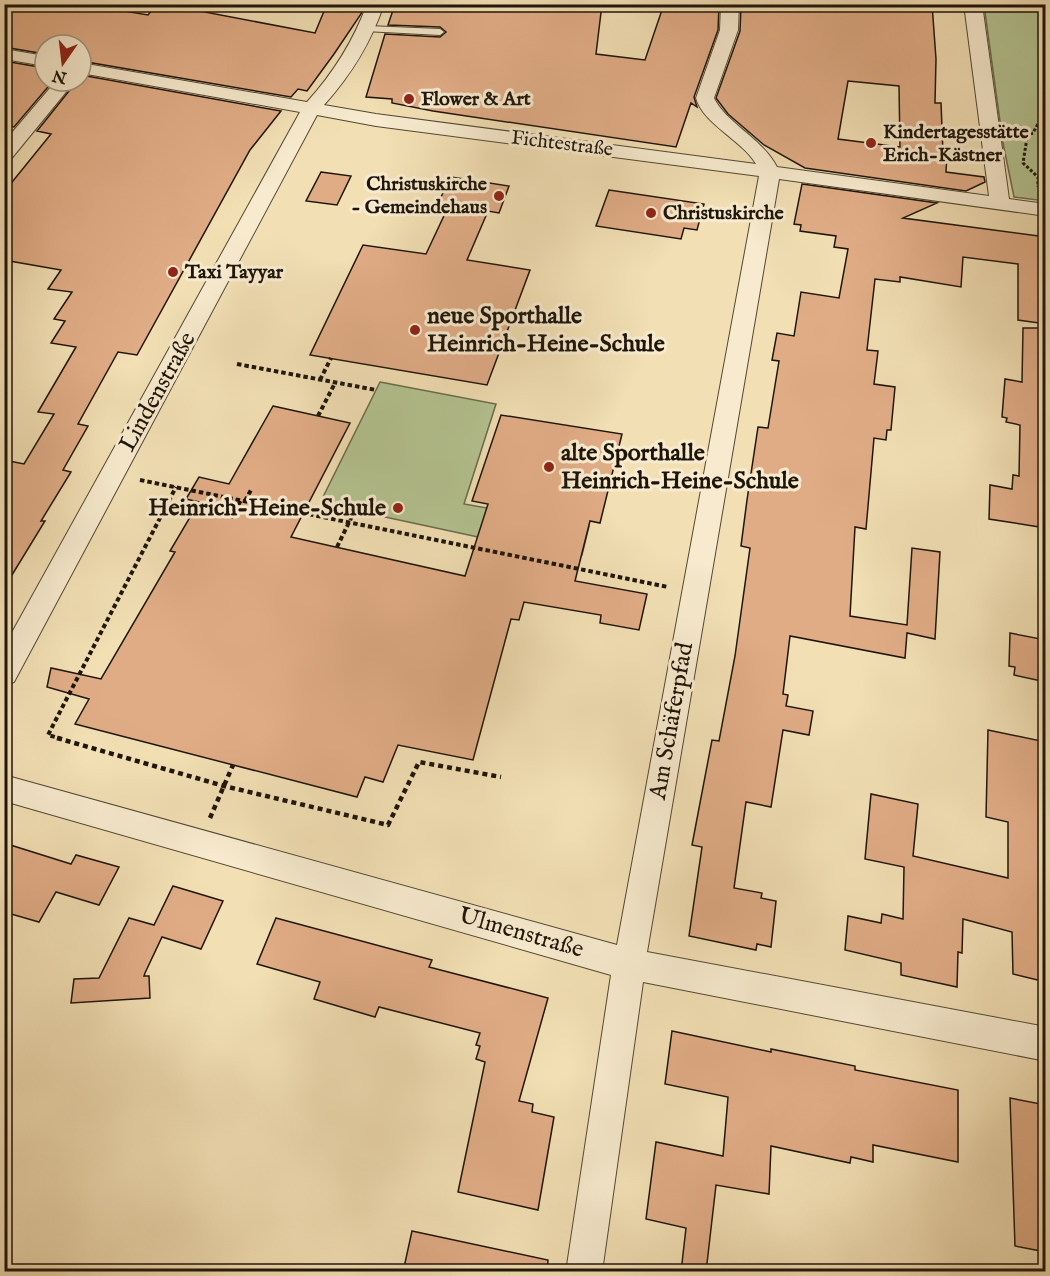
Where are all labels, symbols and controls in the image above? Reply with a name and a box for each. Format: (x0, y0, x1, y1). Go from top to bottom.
north arrow (33, 33, 93, 93)
text: N (51, 64, 70, 87)
place label: Flower & Art (421, 87, 531, 112)
marker: Flower & Art (402, 92, 416, 106)
place label: Kindertagesstätte Erich-Kästner (883, 120, 1029, 168)
street label: Fichtestraße (510, 125, 614, 163)
marker: Kindertagesstätte Erich-Kästner (864, 136, 878, 150)
place label: Christuskirche - Gemeindehaus (351, 172, 488, 220)
marker: Christuskirche - Gemeindehaus (492, 189, 506, 203)
place label: Christuskirche (663, 201, 785, 226)
marker: Christuskirche (644, 206, 658, 220)
place label: Taxi Tayyar (184, 260, 284, 285)
marker: Taxi Tayyar (166, 265, 180, 279)
place label: neue Sporthalle Heinrich-Heine-Schule (427, 301, 665, 360)
marker: neue Sporthalle Heinrich-Heine-Schule (408, 323, 422, 337)
street label: Lindenstraße (112, 327, 204, 457)
place label: alte Sporthalle Heinrich-Heine-Schule (561, 438, 799, 497)
marker: alte Sporthalle Heinrich-Heine-Schule (542, 460, 556, 474)
place label: Heinrich-Heine-Schule (148, 493, 386, 524)
marker: Heinrich-Heine-Schule (391, 501, 405, 515)
street label: Am Schäferpfad (643, 640, 701, 803)
street label: Ulmenstraße (455, 900, 587, 966)

